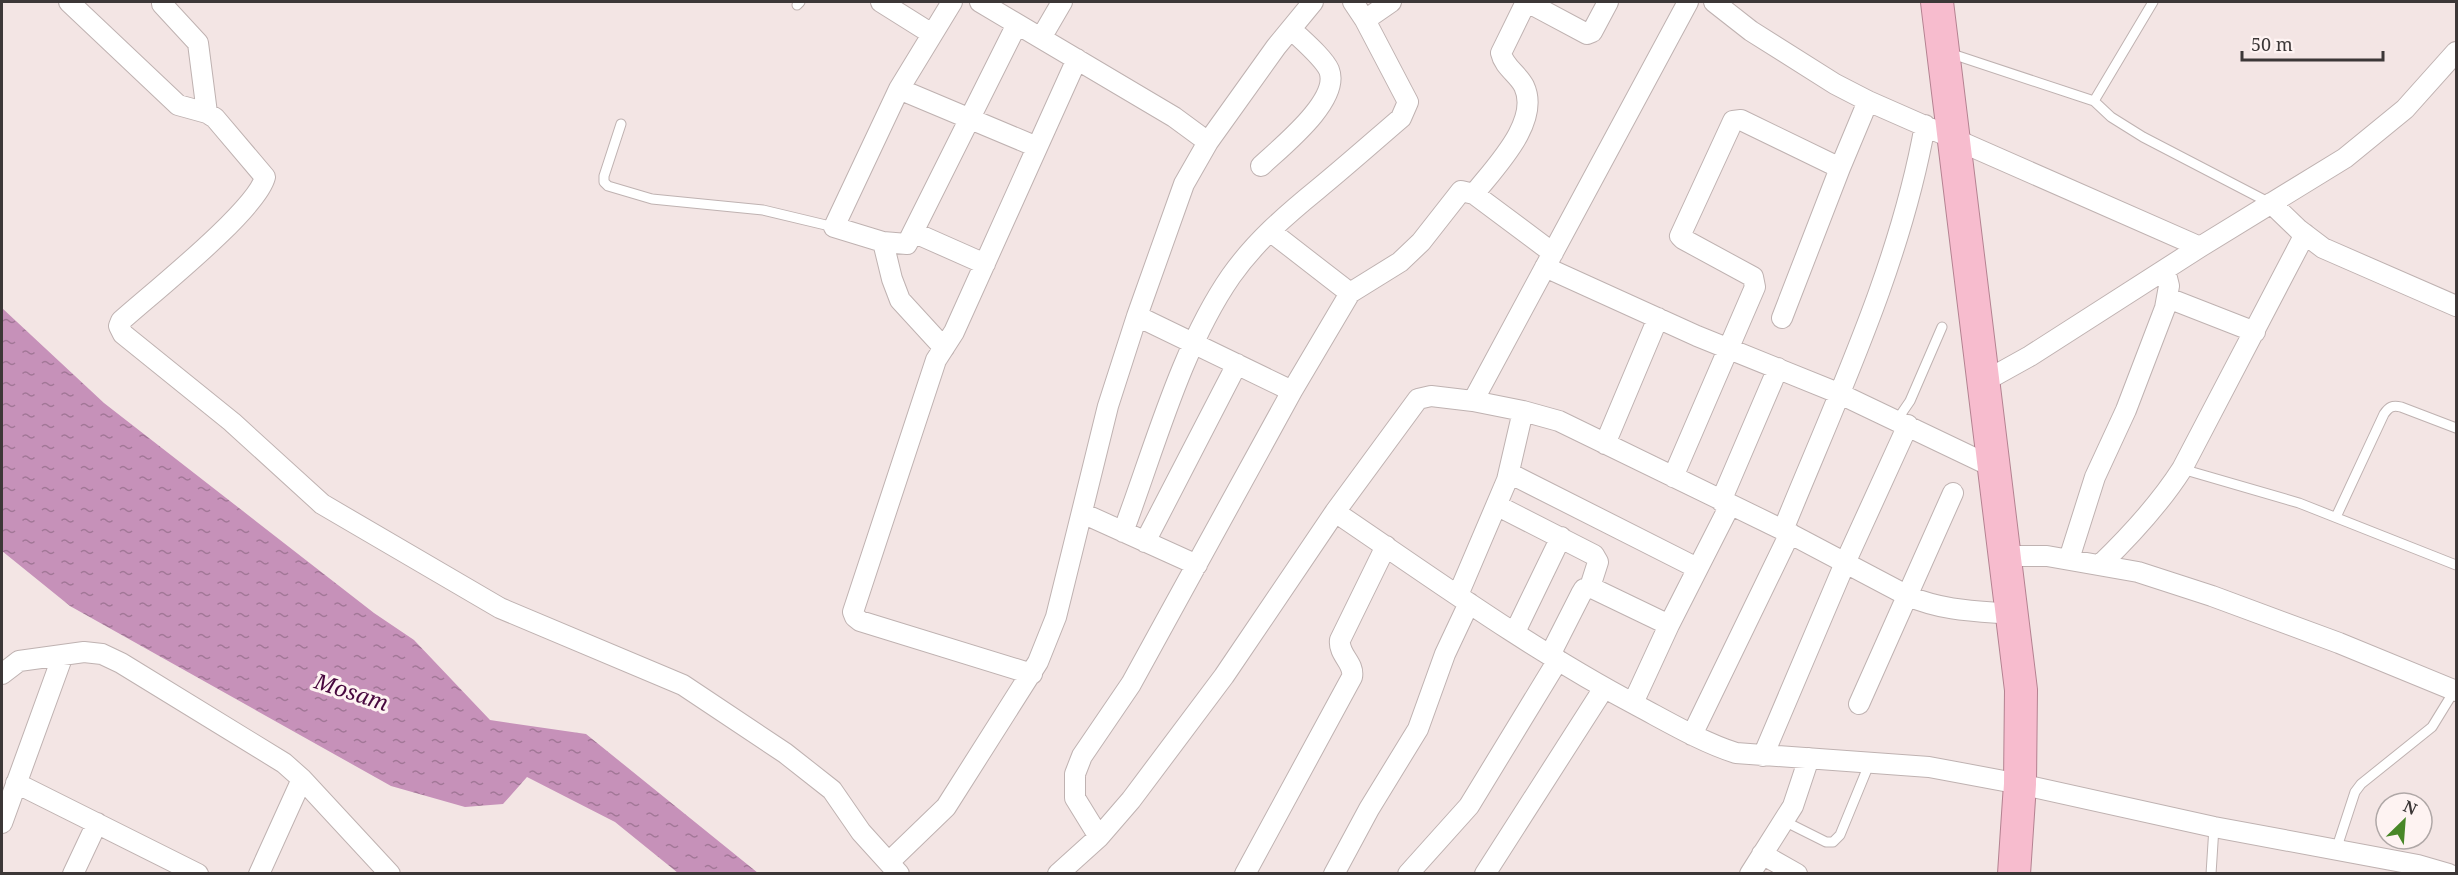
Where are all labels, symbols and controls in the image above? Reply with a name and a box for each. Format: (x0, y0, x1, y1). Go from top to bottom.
scale bar (2242, 24, 2383, 62)
text: 50 m (2251, 32, 2293, 56)
water label: Mosam (310, 665, 393, 717)
north arrow (2374, 791, 2434, 851)
text: N (2400, 795, 2421, 820)

